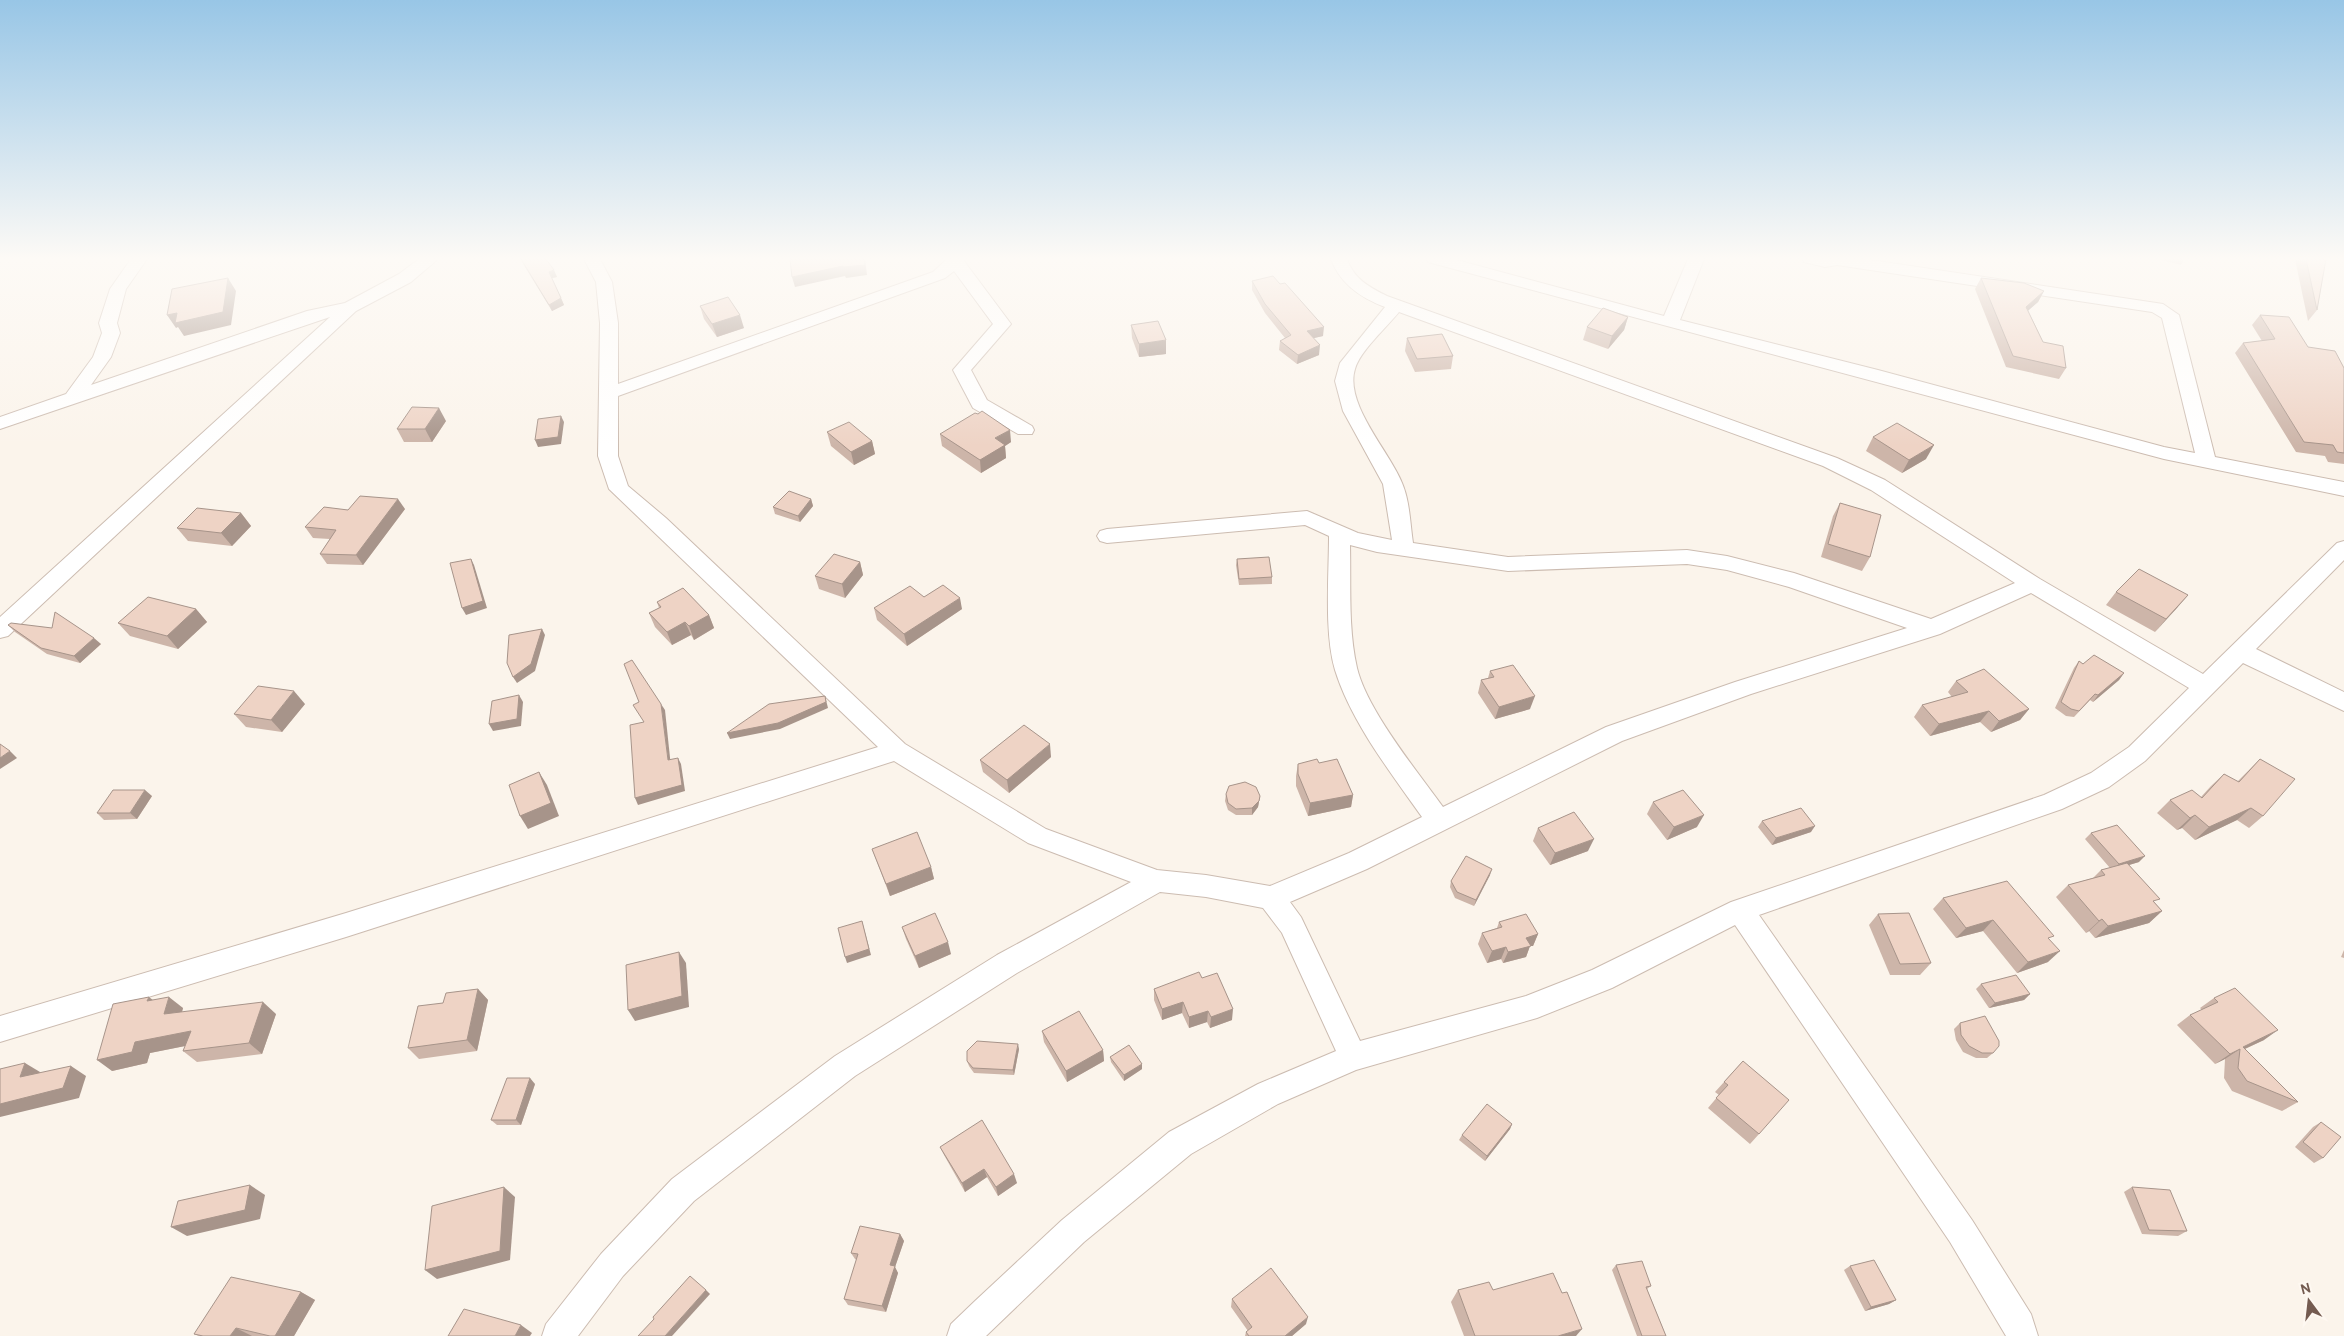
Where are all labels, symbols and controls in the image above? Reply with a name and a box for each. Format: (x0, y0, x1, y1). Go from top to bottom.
north arrow (2284, 1276, 2334, 1326)
text: N (2299, 1280, 2313, 1299)

